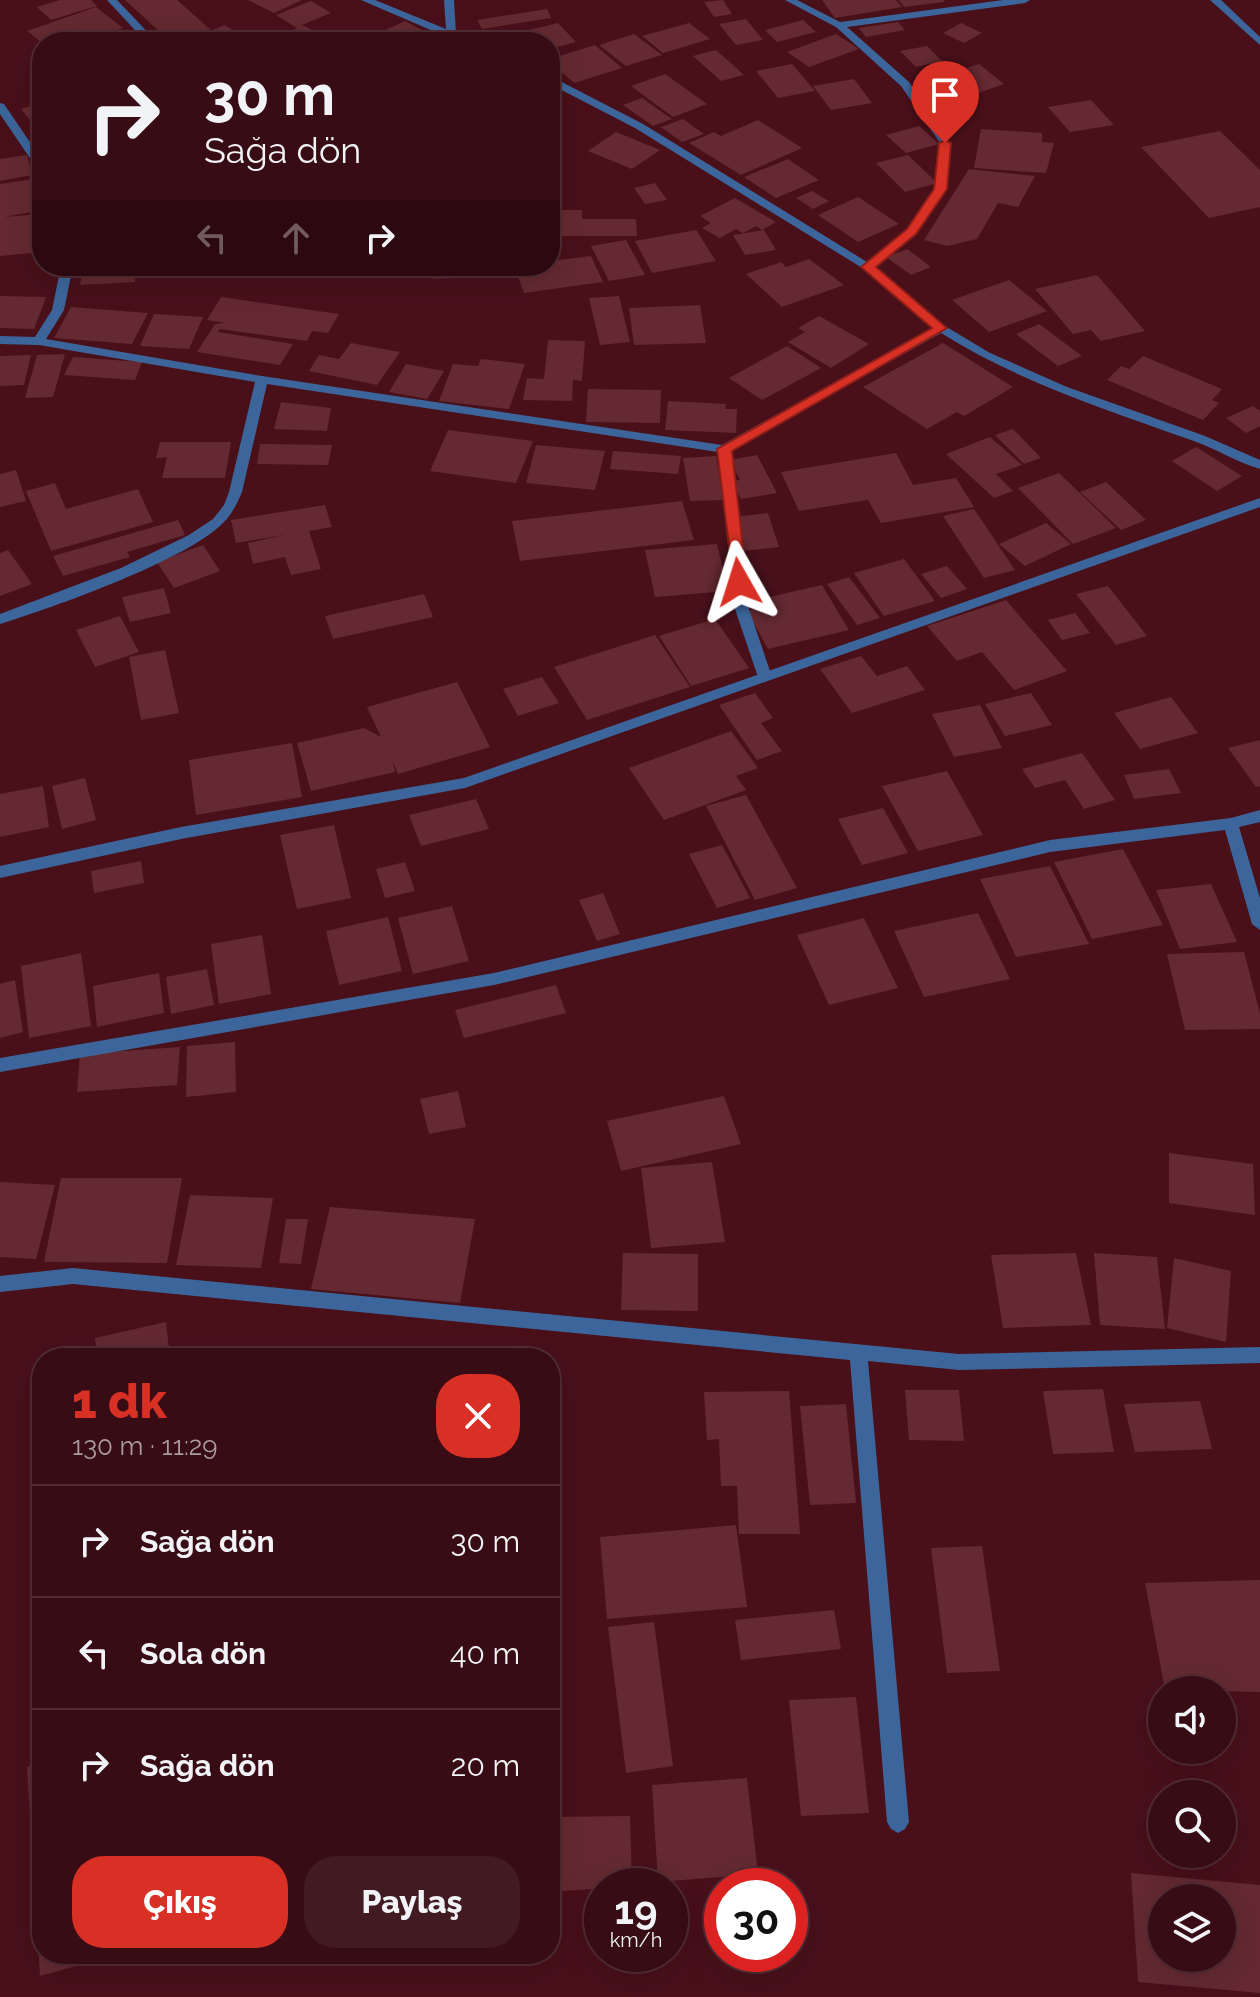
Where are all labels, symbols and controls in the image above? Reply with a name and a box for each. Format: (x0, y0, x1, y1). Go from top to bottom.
pin (911, 61, 979, 143)
text: 30 m (204, 62, 335, 128)
icon: right (72, 64, 176, 168)
icon: arrive (923, 73, 967, 117)
text: Sağa dön (204, 129, 361, 171)
icon: left (190, 216, 234, 260)
icon: ahead (274, 216, 318, 260)
icon: right (358, 216, 402, 260)
position arrow (697, 540, 781, 624)
text: 1 dk (72, 1373, 167, 1429)
button: close (436, 1374, 520, 1458)
text: 130 m · 11:29 (72, 1431, 218, 1461)
icon: right (72, 1519, 116, 1563)
text: Sağa dön (140, 1524, 275, 1559)
text: 30 m (450, 1524, 520, 1559)
icon: left (72, 1631, 116, 1675)
text: Sola dön (140, 1636, 266, 1671)
text: 40 m (450, 1636, 520, 1671)
map controls (1148, 1676, 1236, 1972)
button: sound (1148, 1676, 1236, 1764)
icon: right (72, 1743, 116, 1787)
text: Sağa dön (140, 1748, 275, 1783)
text: 20 m (451, 1748, 520, 1783)
button: search (1148, 1780, 1236, 1868)
button: Çıkış (72, 1856, 288, 1948)
button: Paylaş (304, 1856, 520, 1948)
speed limit sign: 30 (704, 1868, 808, 1972)
button: layers (1148, 1884, 1236, 1972)
text: 19 (614, 1886, 658, 1933)
text: km/h (610, 1928, 662, 1952)

